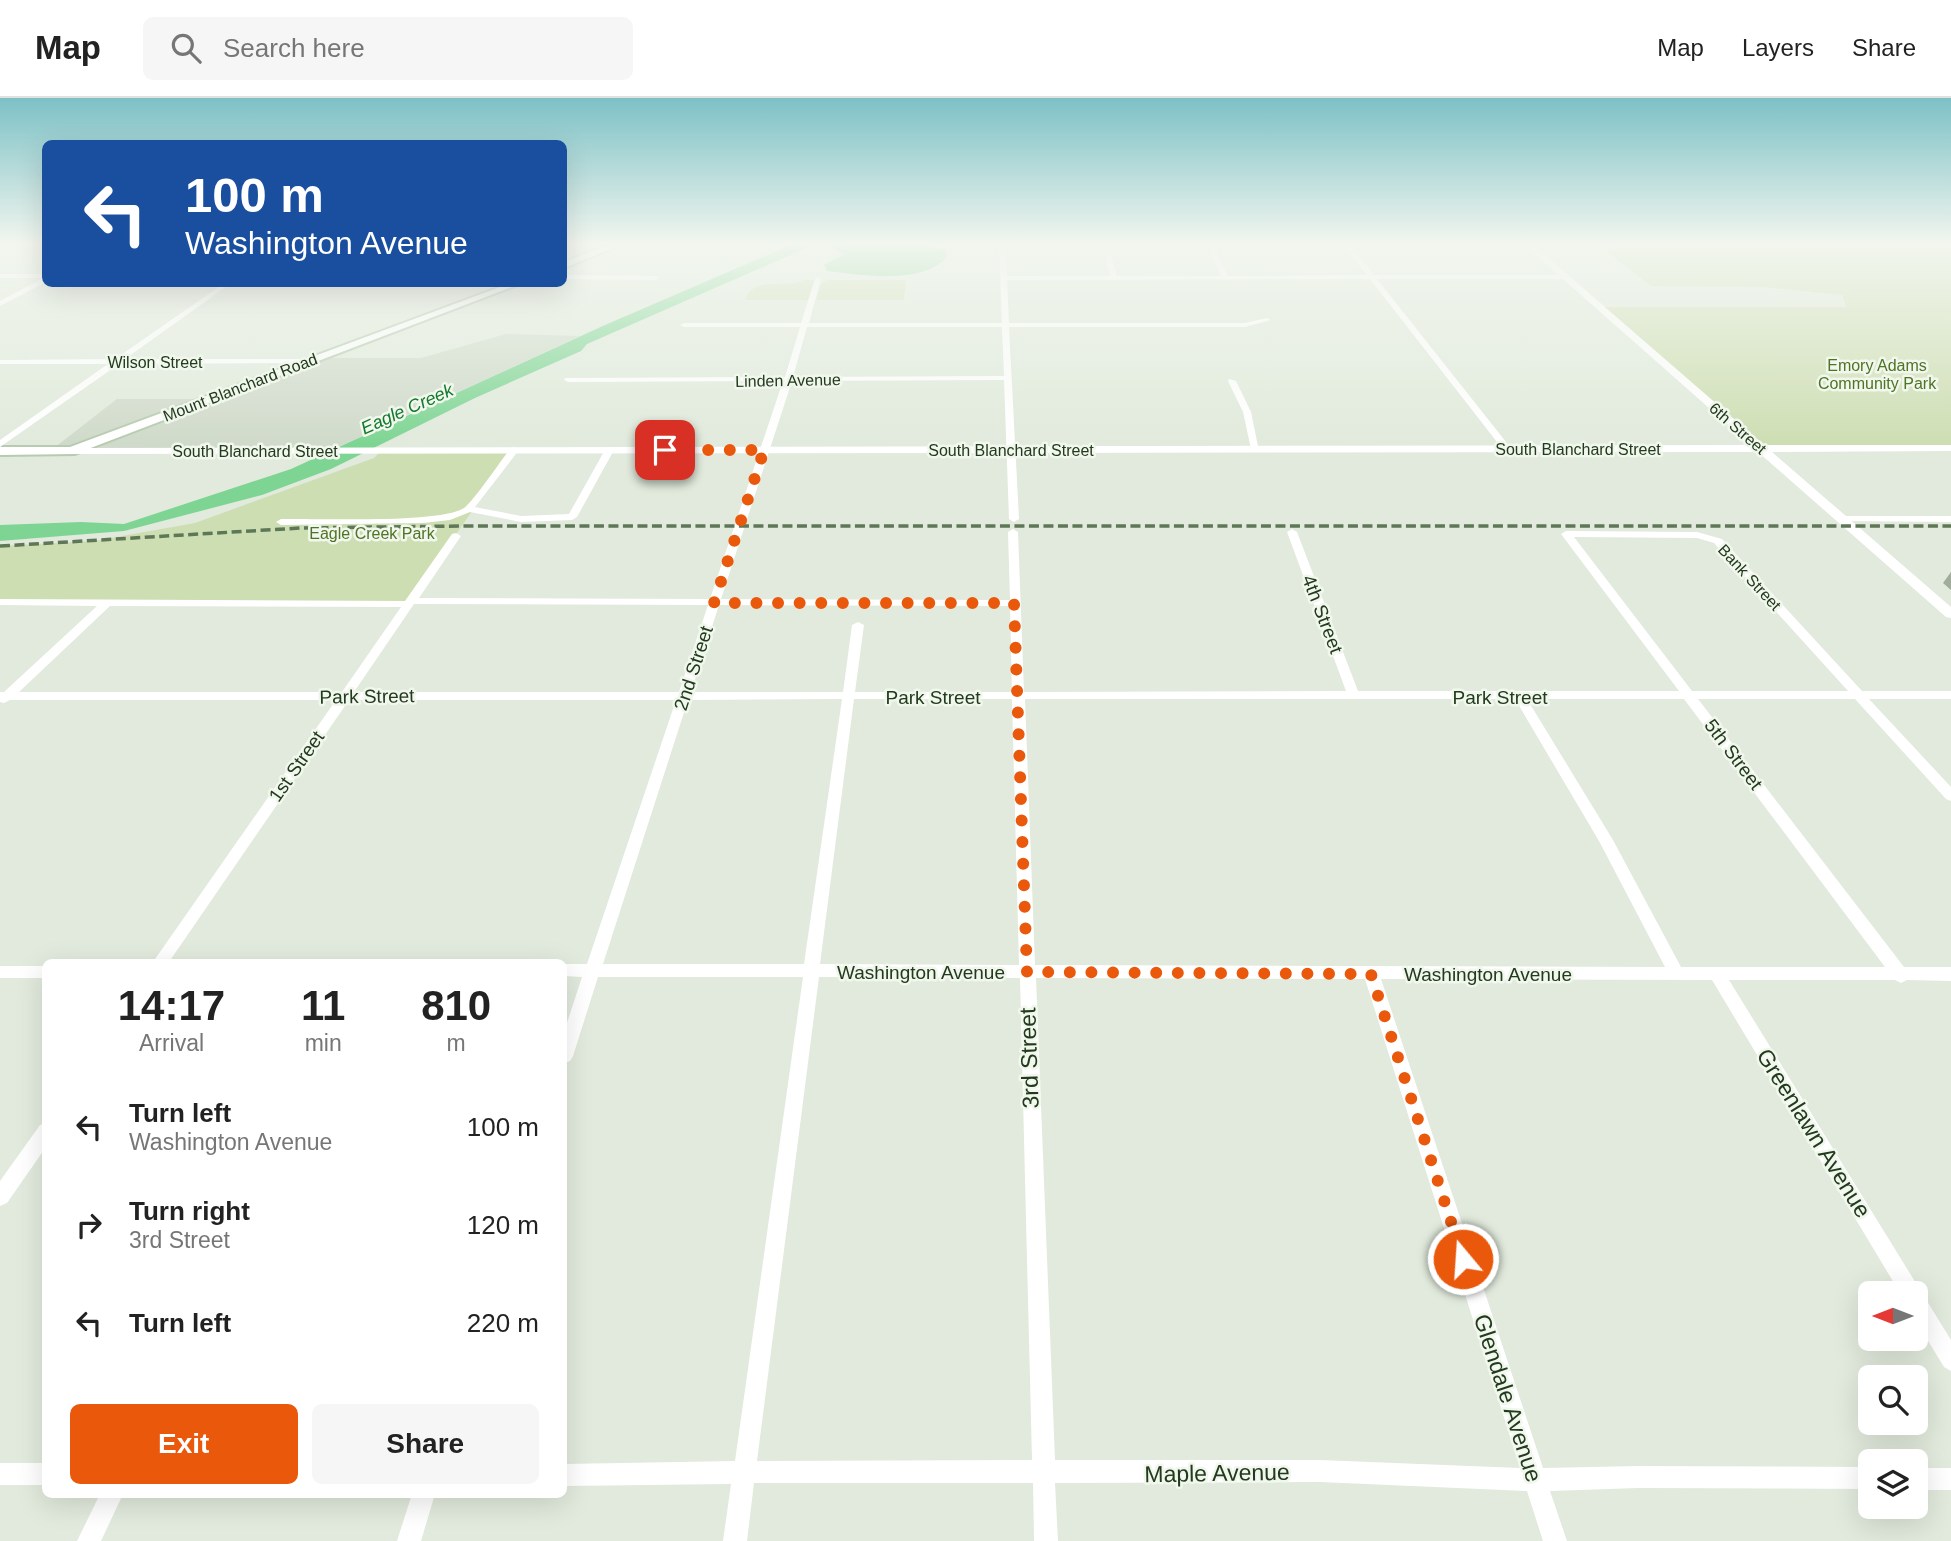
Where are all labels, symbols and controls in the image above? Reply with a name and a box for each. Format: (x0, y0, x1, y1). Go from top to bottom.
search box (143, 17, 633, 80)
text: Map (35, 29, 101, 66)
icon: search (167, 29, 205, 67)
text: Search here (223, 33, 365, 63)
text: Map (1657, 34, 1704, 61)
text: Layers (1742, 34, 1814, 61)
text: Share (1852, 34, 1916, 61)
icon: left (70, 168, 161, 259)
text: 100 m (185, 168, 324, 222)
text: Washington Avenue (185, 225, 468, 261)
street label: Mount Blanchard Road (161, 350, 320, 425)
street label: Wilson Street (107, 354, 203, 371)
park label: Emory Adams Community Park (1818, 357, 1937, 392)
street label: Linden Avenue (735, 371, 841, 390)
water label: Eagle Creek (358, 379, 457, 438)
street label: 6th Street (1706, 399, 1770, 458)
pin (635, 420, 695, 480)
icon: arrive (646, 431, 684, 469)
street label: South Blanchard Street (1495, 441, 1661, 458)
street label: South Blanchard Street (928, 442, 1094, 459)
street label: South Blanchard Street (172, 443, 338, 460)
park label: Eagle Creek Park (309, 525, 436, 542)
street label: Bank Street (1715, 541, 1785, 614)
street label: 4th Street (1298, 572, 1347, 657)
street label: 2nd Street (670, 623, 717, 713)
street label: Park Street (319, 685, 415, 708)
street label: Park Street (885, 687, 981, 708)
street label: Park Street (1452, 687, 1548, 708)
street label: 5th Street (1700, 715, 1767, 794)
street label: 1st Street (264, 726, 329, 806)
street label: Washington Avenue (837, 962, 1005, 983)
street label: Washington Avenue (1404, 964, 1572, 985)
text: 14:17 (118, 982, 225, 1029)
text: 11 (301, 982, 345, 1029)
text: 810 (421, 982, 491, 1029)
street label: 3rd Street (1014, 1006, 1044, 1109)
text: Arrival (139, 1030, 204, 1056)
text: min (305, 1030, 342, 1056)
text: m (447, 1030, 466, 1056)
street label: Greenlawn Avenue (1752, 1044, 1876, 1222)
text: Turn left (129, 1098, 231, 1128)
icon: left (70, 1108, 108, 1146)
text: 100 m (467, 1112, 539, 1142)
text: Washington Avenue (129, 1129, 332, 1155)
text: Turn right (129, 1196, 250, 1226)
icon: right (70, 1206, 108, 1244)
text: 120 m (467, 1210, 539, 1240)
position arrow (1426, 1222, 1500, 1296)
text: 3rd Street (129, 1227, 230, 1253)
north arrow (1858, 1281, 1928, 1351)
map controls (1858, 1281, 1928, 1519)
icon: left (70, 1304, 108, 1342)
text: Turn left (129, 1308, 231, 1338)
text: 220 m (467, 1308, 539, 1338)
street label: Glendale Avenue (1469, 1311, 1547, 1485)
button: search (1858, 1365, 1928, 1435)
button: Exit (70, 1404, 298, 1484)
button: Share (312, 1404, 539, 1484)
button: layers (1858, 1449, 1928, 1519)
street label: Maple Avenue (1144, 1459, 1290, 1487)

